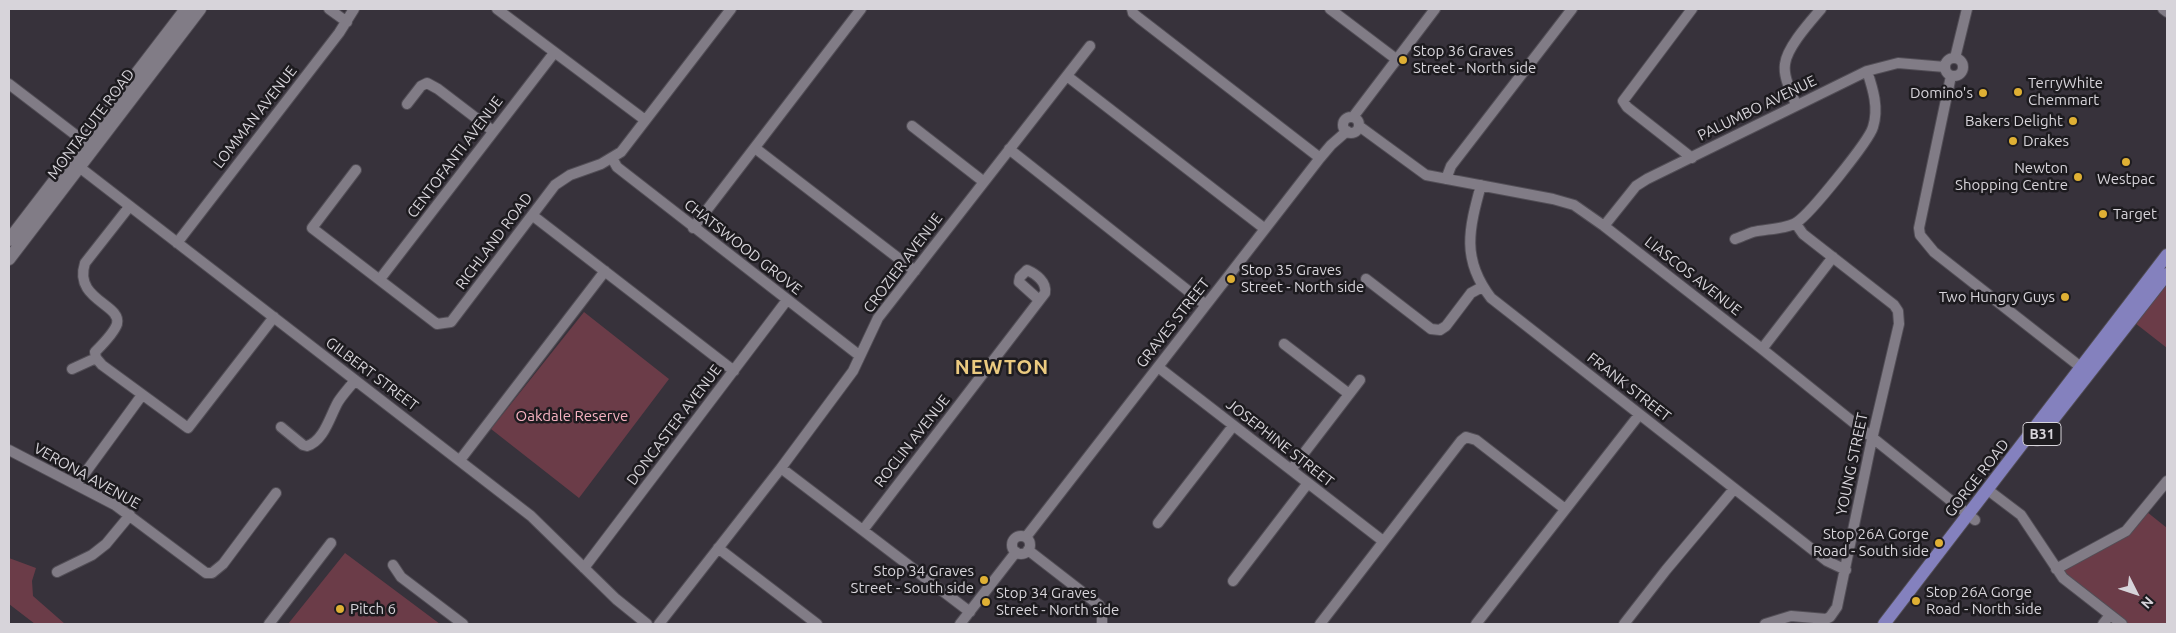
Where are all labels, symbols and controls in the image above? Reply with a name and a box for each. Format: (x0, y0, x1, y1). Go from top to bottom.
place label: Stop 36 Graves Street - North side (1413, 42, 1536, 77)
marker: Stop 36 Graves Street - North side (1397, 54, 1409, 66)
street label: LOMMAN AVENUE (209, 62, 301, 172)
street label: MONTACUTE ROAD (44, 65, 138, 183)
street label: PALUMBO AVENUE (1695, 71, 1819, 145)
place label: TerryWhite Chemmart (2028, 74, 2103, 109)
place label: Domino's (1910, 84, 1973, 102)
marker: TerryWhite Chemmart (2012, 86, 2024, 98)
marker: Domino's (1977, 87, 1989, 99)
street label: CENTOFANTI AVENUE (403, 93, 507, 221)
place label: Bakers Delight (1965, 112, 2063, 130)
marker: Bakers Delight (2067, 115, 2079, 127)
place label: Drakes (2023, 132, 2069, 150)
marker: Drakes (2007, 135, 2019, 147)
marker: Westpac (2120, 156, 2132, 168)
place label: Newton Shopping Centre (1955, 159, 2068, 194)
place label: Westpac (2097, 170, 2155, 188)
marker: Newton Shopping Centre (2072, 171, 2084, 183)
street label: RICHLAND ROAD (452, 189, 536, 293)
street label: CHATSWOOD GROVE (680, 195, 806, 299)
place label: Target (2113, 205, 2157, 223)
marker: Target (2097, 208, 2109, 220)
street label: CROZIER AVENUE (860, 210, 946, 316)
street label: LIASCOS AVENUE (1641, 233, 1745, 319)
place label: Stop 35 Graves Street - North side (1241, 261, 1364, 296)
marker: Stop 35 Graves Street - North side (1225, 273, 1237, 285)
street label: GRAVES STREET (1132, 275, 1214, 371)
place label: Two Hungry Guys (1939, 288, 2055, 306)
marker: Two Hungry Guys (2059, 291, 2071, 303)
street label: GILBERT STREET (322, 333, 422, 415)
street label: FRANK STREET (1584, 349, 1674, 425)
district label: NEWTON (954, 355, 1050, 379)
street label: DONCASTER AVENUE (623, 361, 725, 489)
street label: ROCLIN AVENUE (870, 391, 954, 491)
street label: JOSEPHINE STREET (1223, 395, 1337, 491)
park label: Oakdale Reserve (516, 407, 628, 425)
street label: YOUNG STREET (1832, 411, 1872, 517)
road number: B31 (2023, 422, 2061, 446)
street label: GORGE ROAD (1941, 436, 2013, 520)
street label: VERONA AVENUE (31, 439, 143, 513)
place label: Stop 26A Gorge Road - South side (1813, 525, 1929, 560)
marker: Stop 26A Gorge Road - South side (1933, 537, 1945, 549)
place label: Stop 34 Graves Street - South side (851, 562, 974, 597)
north arrow (2111, 568, 2161, 618)
marker: Stop 34 Graves Street - South side (978, 574, 990, 586)
place label: Stop 26A Gorge Road - North side (1926, 583, 2042, 618)
place label: Stop 34 Graves Street - North side (996, 584, 1119, 619)
text: N (2138, 594, 2157, 612)
marker: Stop 26A Gorge Road - North side (1910, 595, 1922, 607)
marker: Stop 34 Graves Street - North side (980, 596, 992, 608)
place label: Pitch 6 (350, 600, 396, 618)
marker: Pitch 6 (334, 603, 346, 615)

